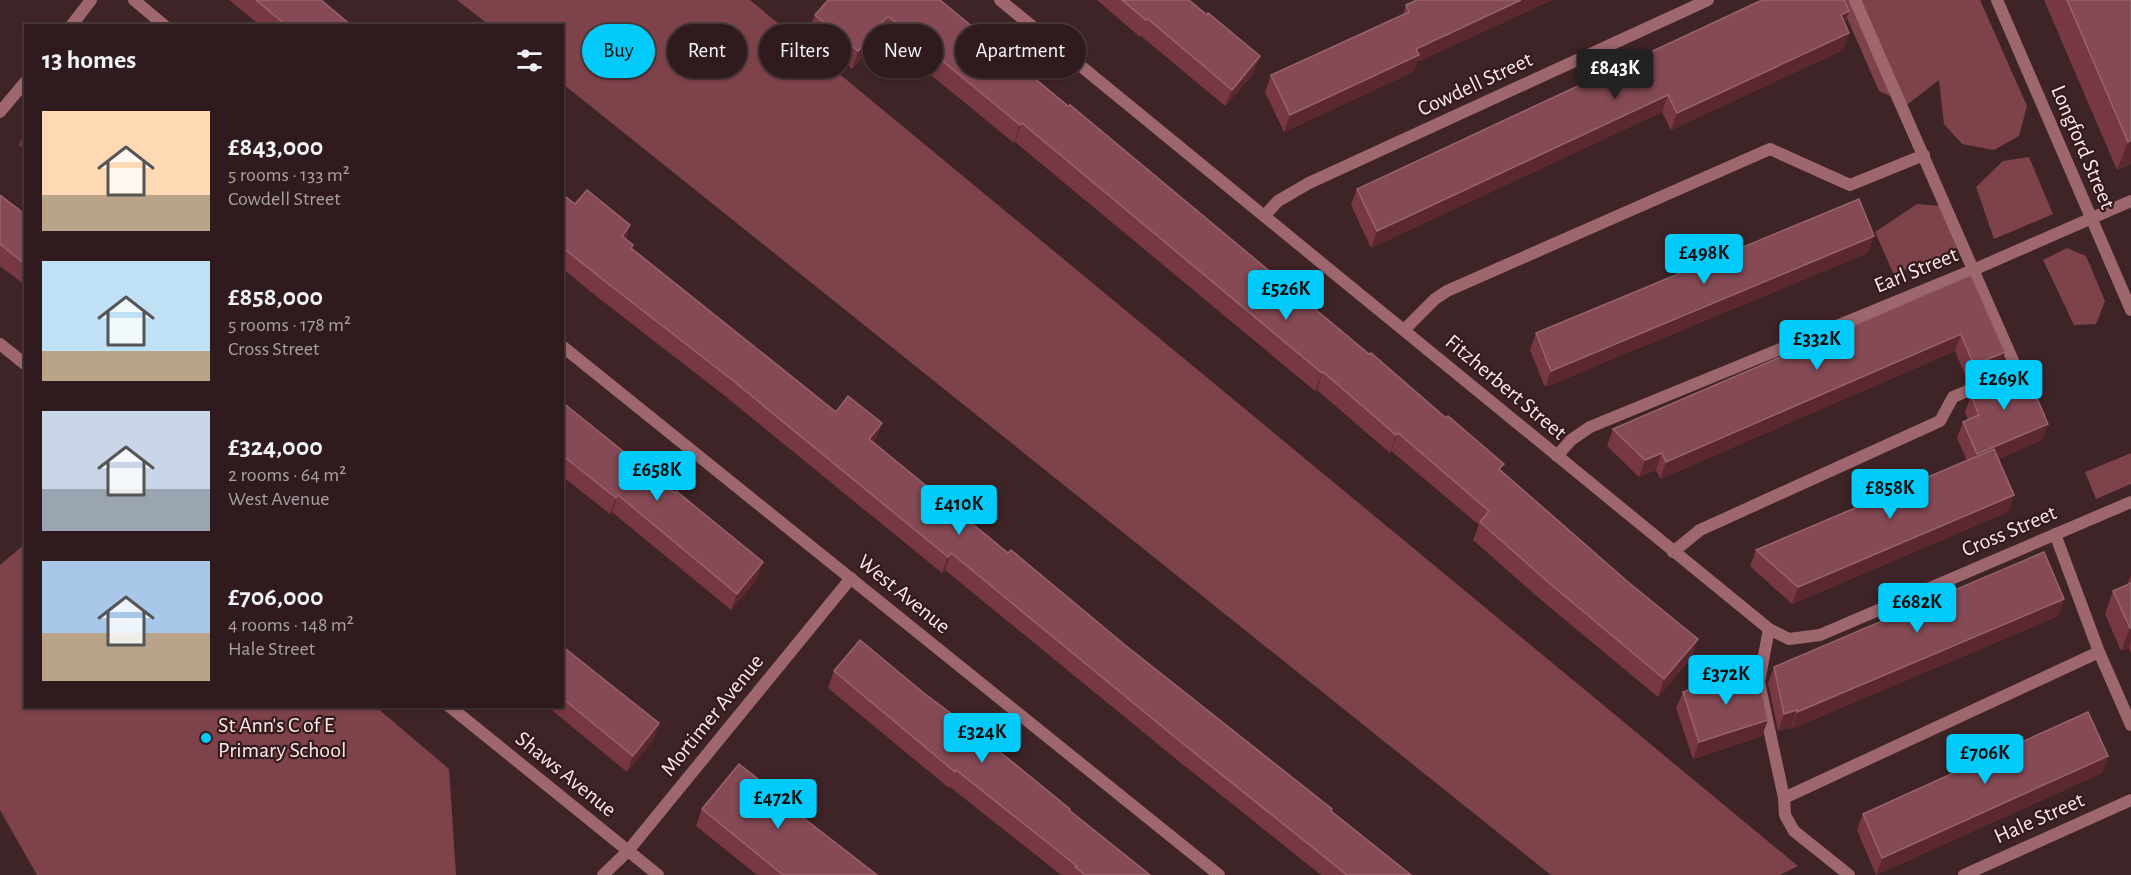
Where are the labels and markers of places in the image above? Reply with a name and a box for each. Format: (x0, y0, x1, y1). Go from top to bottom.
pin: £843K (1573, 49, 1657, 100)
pin: £498K (1662, 234, 1746, 285)
pin: £526K (1244, 270, 1328, 321)
pin: £332K (1775, 320, 1859, 371)
pin: £269K (1962, 360, 2046, 411)
pin: £658K (615, 451, 699, 502)
pin: £858K (1848, 469, 1932, 520)
pin: £410K (917, 485, 1001, 536)
pin: £682K (1875, 583, 1959, 634)
pin: £372K (1684, 655, 1768, 706)
pin: £324K (940, 713, 1024, 764)
place label: St Ann's C of E Primary School (218, 714, 346, 761)
marker: St Ann's C of E Primary School (199, 731, 213, 745)
pin: £706K (1943, 734, 2027, 785)
pin: £472K (736, 779, 820, 830)

